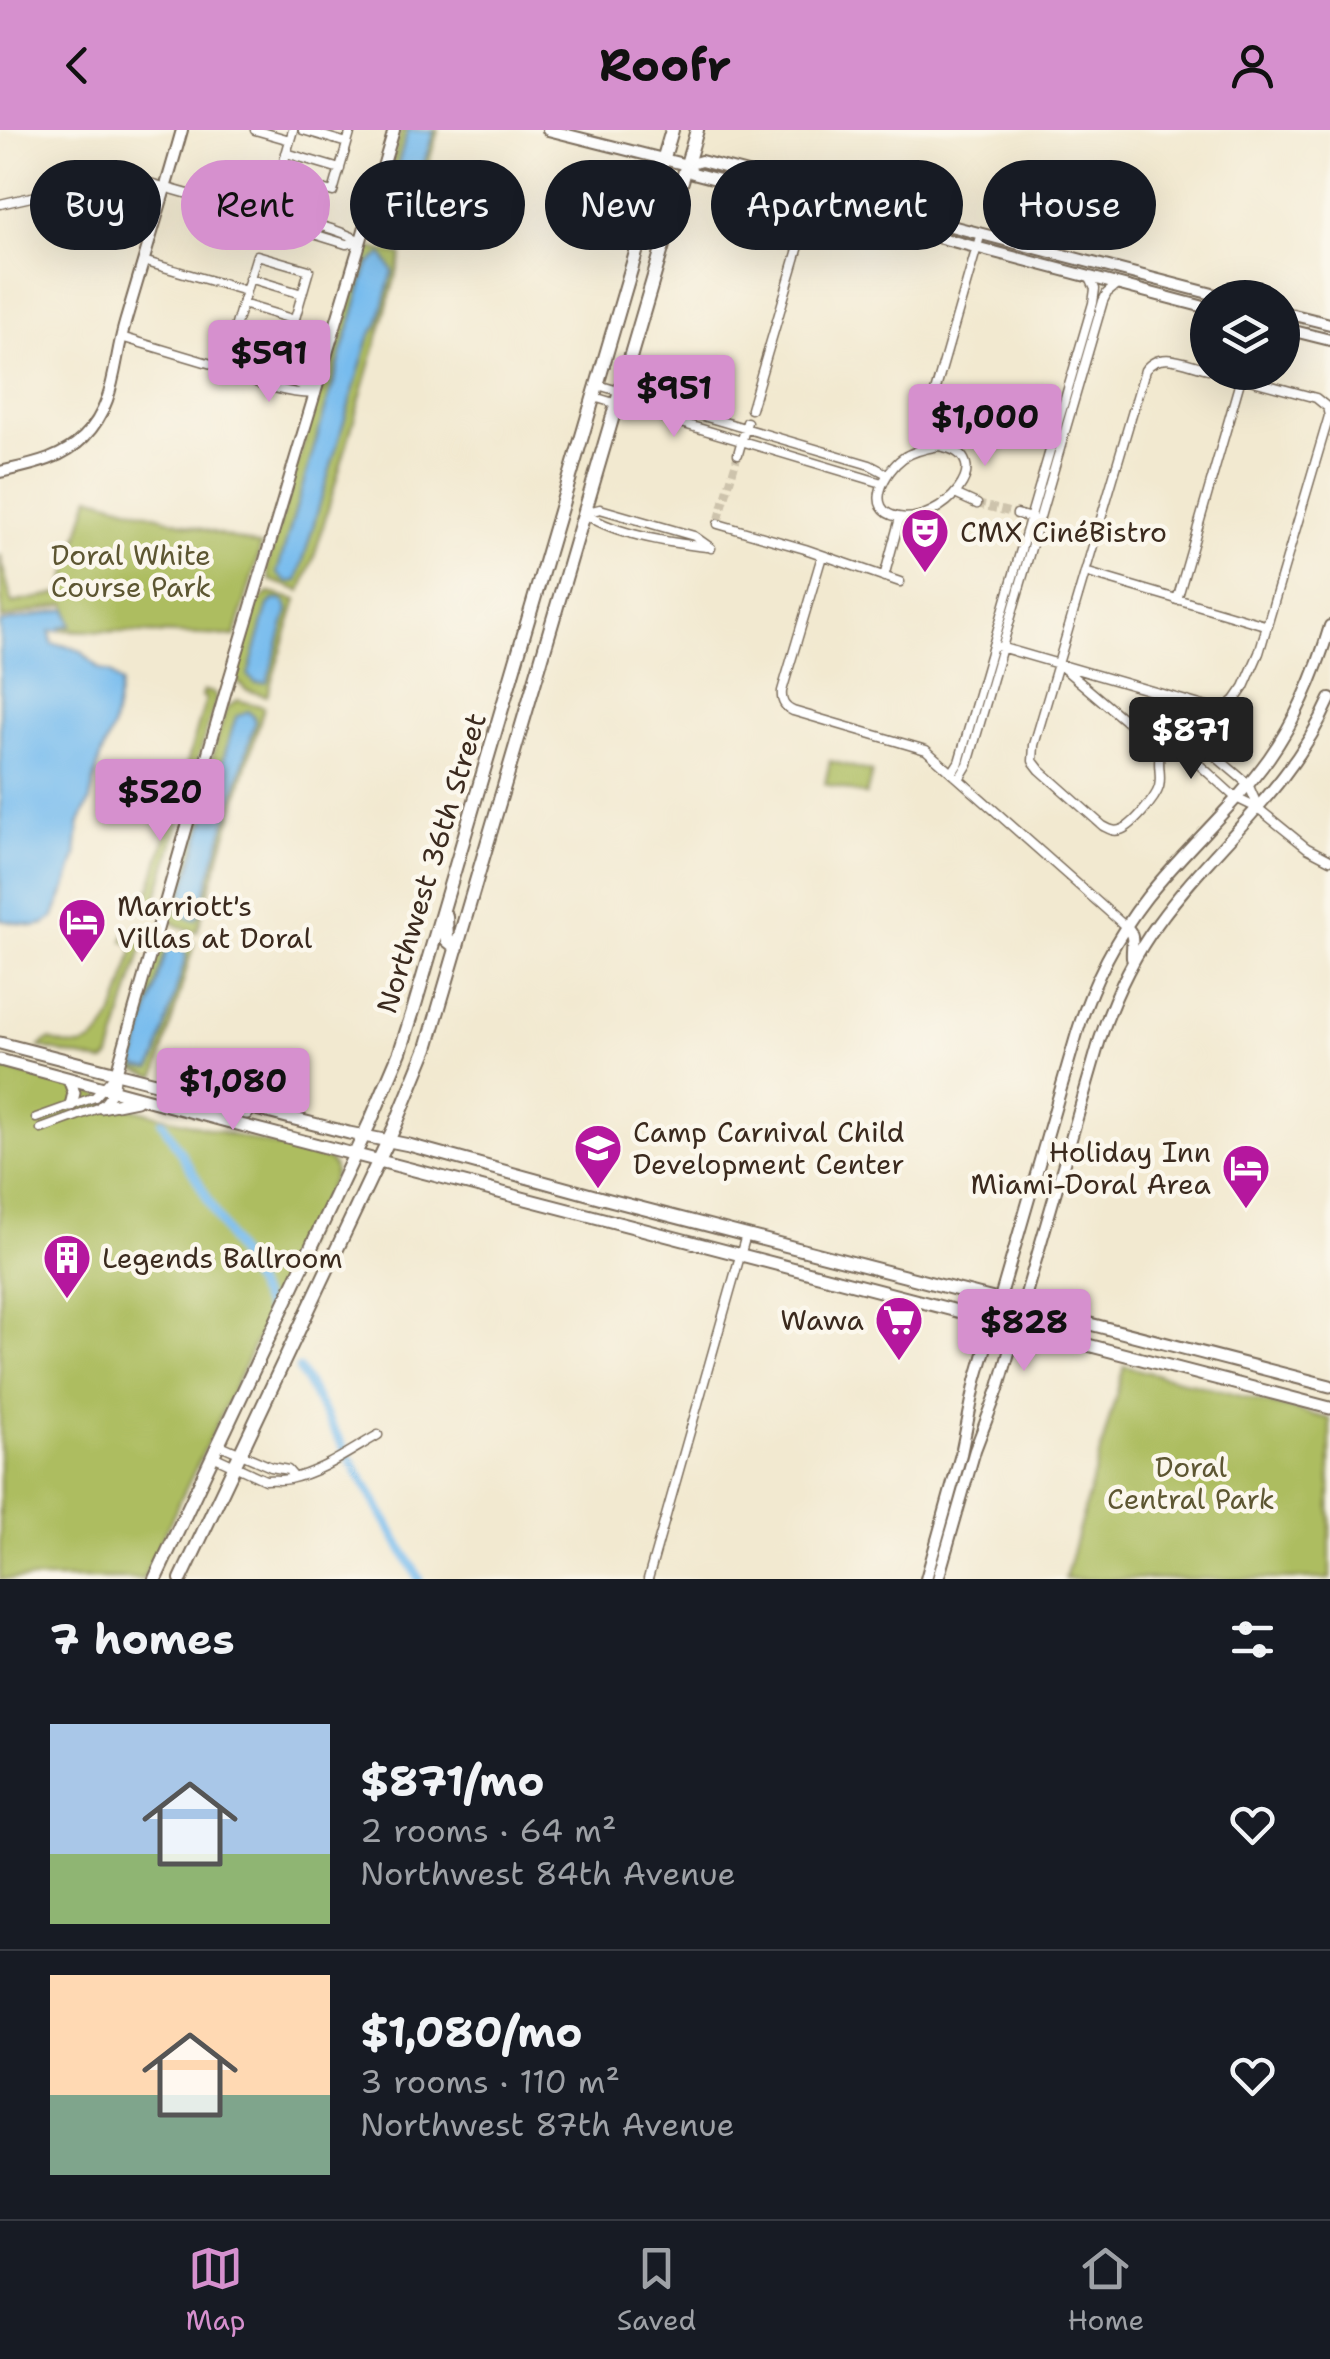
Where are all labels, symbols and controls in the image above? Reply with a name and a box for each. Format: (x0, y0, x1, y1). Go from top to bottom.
text: Roofr (599, 35, 731, 95)
icon: back (50, 38, 105, 93)
icon: person (1225, 38, 1280, 93)
chip: Buy (30, 160, 161, 250)
chip: Rent (181, 160, 330, 250)
chip: Filters (350, 160, 525, 250)
chip: New (545, 160, 691, 250)
chip: Apartment (711, 160, 963, 250)
chip: House (983, 160, 1156, 250)
map controls (1190, 280, 1300, 390)
button: layers (1190, 280, 1300, 390)
pin: $591 (210, 320, 328, 405)
text: $591 (230, 331, 308, 374)
pin: $951 (615, 355, 733, 440)
text: $951 (636, 366, 712, 409)
pin: $1,000 (904, 384, 1066, 469)
text: $1,000 (931, 395, 1039, 438)
theatre icon: CMX CinéBistro (899, 506, 951, 574)
place label: CMX CinéBistro (960, 513, 1167, 551)
park label: Doral White Course Park (51, 536, 211, 606)
pin: $871 (1132, 697, 1250, 782)
street label: Northwest 36th Street (367, 708, 495, 1018)
text: $871 (1151, 708, 1231, 751)
pin: $520 (101, 759, 219, 844)
text: $520 (117, 770, 203, 813)
place label: Marriott's Villas at Doral (117, 887, 313, 957)
hotel icon: Marriott's Villas at Doral (56, 896, 108, 964)
pin: $1,080 (152, 1048, 314, 1133)
text: $1,080 (179, 1059, 287, 1102)
place label: Camp Carnival Child Development Center (633, 1113, 905, 1183)
school or university icon: Camp Carnival Child Development Center (572, 1122, 624, 1190)
place label: Holiday Inn Miami-Doral Area (971, 1133, 1211, 1203)
hotel icon: Holiday Inn Miami-Doral Area (1220, 1142, 1272, 1210)
building icon: Legends Ballroom (41, 1232, 93, 1300)
place label: Legends Ballroom (102, 1239, 343, 1277)
pin: $828 (965, 1289, 1083, 1374)
supermarket icon: Wawa (873, 1294, 925, 1362)
text: $828 (980, 1300, 1068, 1343)
place label: Wawa (780, 1301, 864, 1339)
park label: Doral Central Park (1107, 1448, 1275, 1518)
text: 7 homes (50, 1611, 235, 1667)
icon: filters (1225, 1612, 1280, 1667)
text: $871/mo (360, 1753, 544, 1809)
icon: home (130, 1764, 250, 1884)
icon: heart (1225, 1797, 1280, 1852)
text: 2 rooms · 64 m² (360, 1809, 616, 1852)
text: Northwest 84th Avenue (360, 1852, 736, 1895)
text: $1,080/mo (360, 2004, 583, 2060)
icon: home (130, 2015, 250, 2135)
icon: heart (1225, 2048, 1280, 2103)
text: 3 rooms · 110 m² (360, 2060, 620, 2103)
text: Northwest 87th Avenue (360, 2103, 735, 2146)
tab: Map (186, 2241, 246, 2339)
tab: Saved (617, 2241, 696, 2339)
tab: Home (1067, 2241, 1144, 2339)

